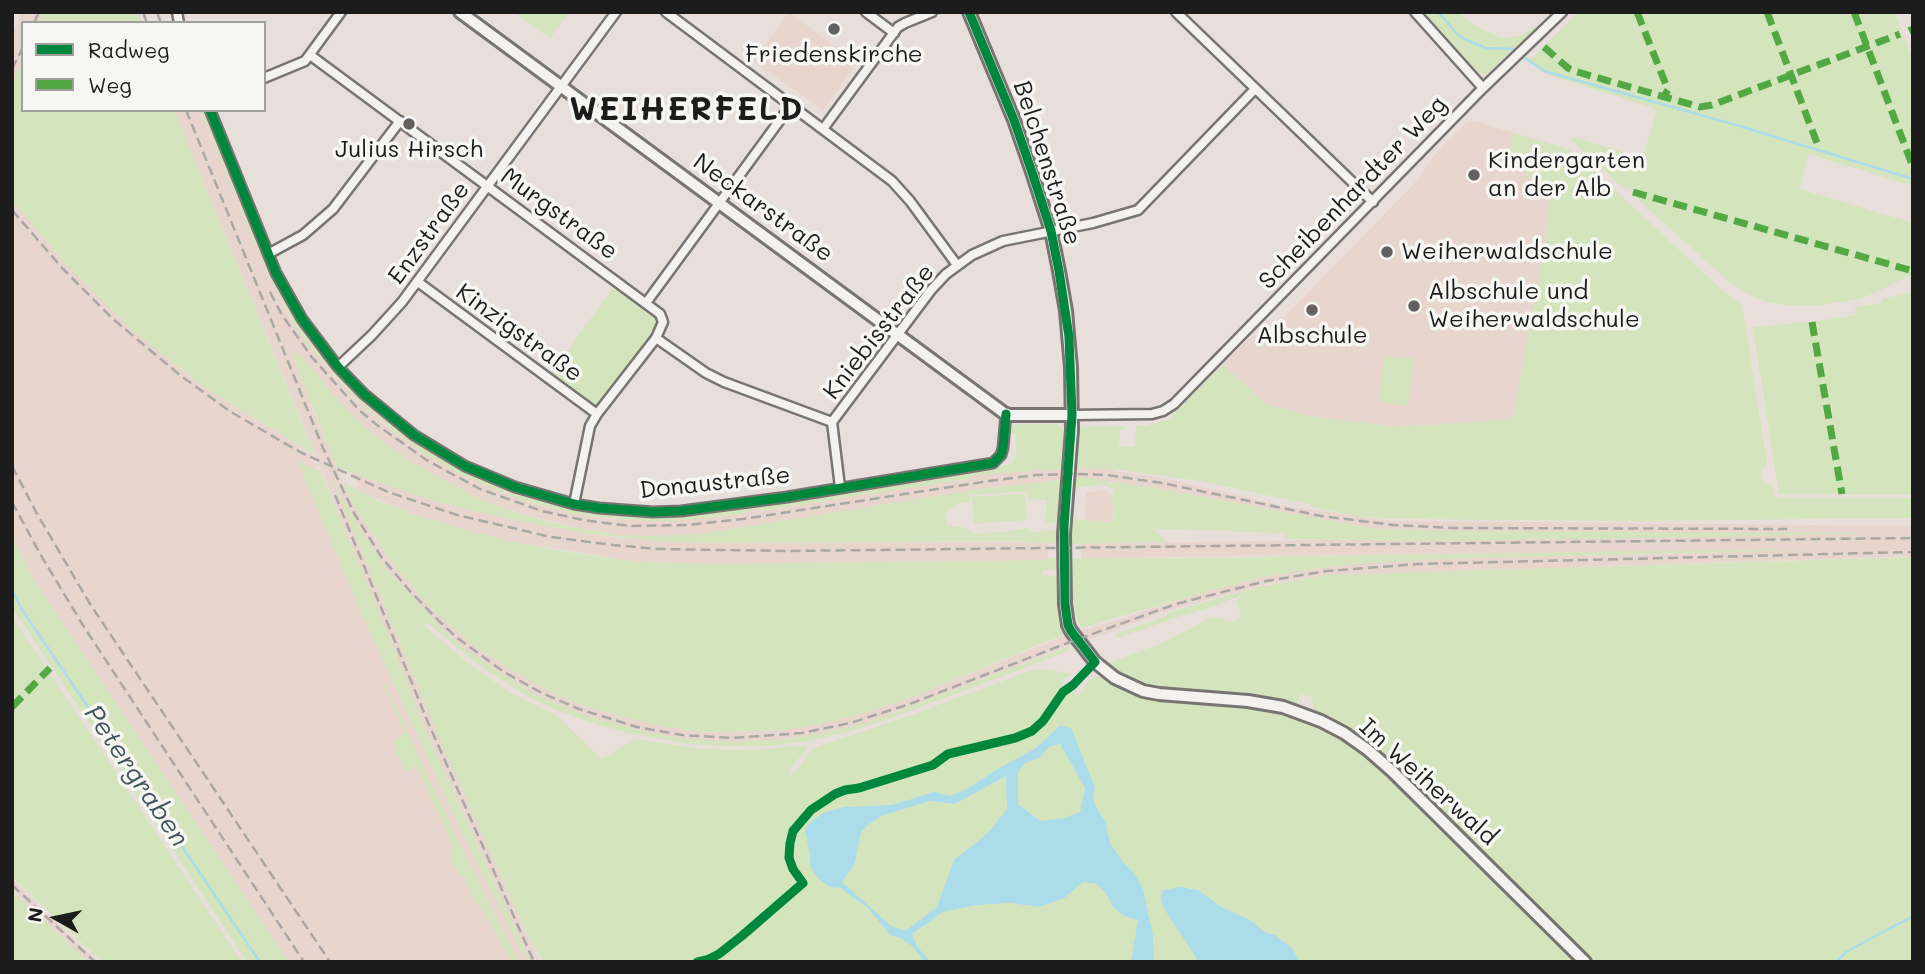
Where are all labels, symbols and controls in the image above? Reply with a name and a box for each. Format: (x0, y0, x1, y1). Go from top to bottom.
legend (21, 21, 266, 112)
marker: Friedenskirche (826, 21, 842, 37)
text: Radweg (88, 36, 169, 63)
place label: Friedenskirche (745, 41, 923, 69)
text: Weg (88, 71, 132, 98)
street label: Belchenstraße (1007, 77, 1087, 249)
street label: Scheibenhardter Weg (1253, 90, 1453, 296)
district label: WEIHERFELD (571, 91, 803, 129)
marker: Julius Hirsch (401, 116, 417, 132)
place label: Julius Hirsch (335, 136, 483, 164)
place label: Kindergarten an der Alb (1488, 147, 1645, 203)
street label: Neckarstraße (688, 148, 838, 268)
street label: Murgstraße (495, 162, 623, 266)
marker: Kindergarten an der Alb (1466, 167, 1482, 183)
street label: Enzstraße (382, 176, 476, 290)
place label: Weiherwaldschule (1401, 238, 1613, 266)
marker: Weiherwaldschule (1379, 244, 1395, 260)
street label: Kniebisstraße (817, 259, 941, 405)
street label: Kinzigstraße (450, 278, 588, 388)
place label: Albschule und Weiherwaldschule (1428, 278, 1640, 334)
marker: Albschule und Weiherwaldschule (1406, 298, 1422, 314)
marker: Albschule (1304, 302, 1320, 318)
place label: Albschule (1256, 322, 1368, 350)
street label: Donaustraße (638, 461, 792, 505)
water label: Petergraben (77, 699, 195, 853)
street label: Im Weiherwald (1353, 712, 1503, 852)
north arrow (21, 883, 91, 953)
text: N (21, 906, 48, 924)

